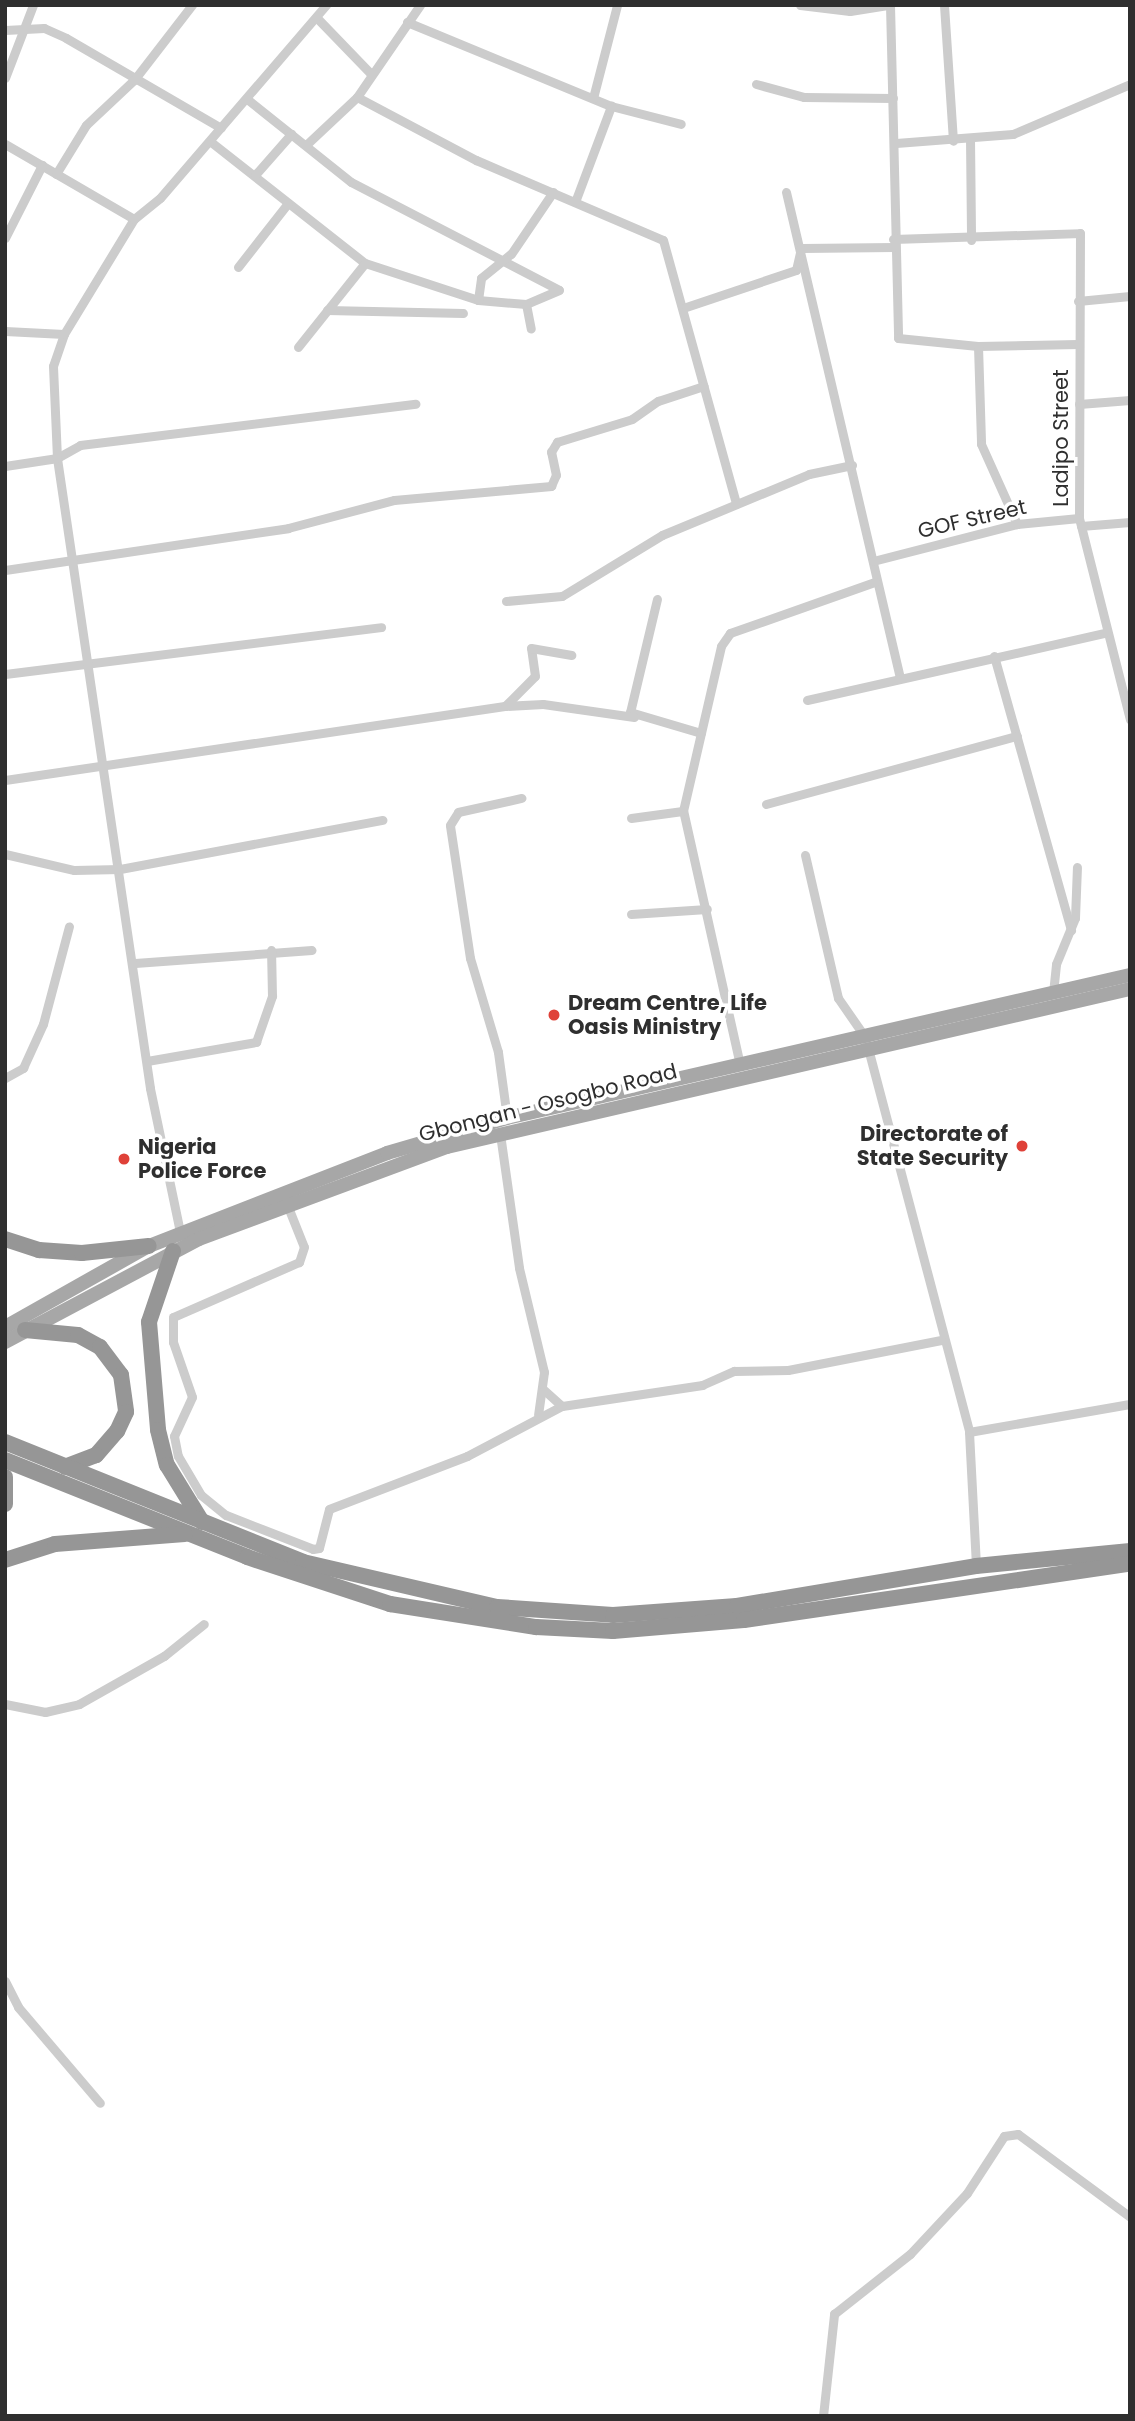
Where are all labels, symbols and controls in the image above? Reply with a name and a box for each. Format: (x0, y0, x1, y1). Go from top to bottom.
street label: Ladipo Street (1048, 369, 1074, 507)
street label: GOF Street (915, 494, 1029, 544)
place label: Dream Centre, Life Oasis Ministry (568, 990, 767, 1040)
marker: Dream Centre, Life Oasis Ministry (546, 1007, 562, 1023)
street label: Gbongan - Osogbo Road (416, 1059, 680, 1147)
place label: Directorate of State Security (857, 1121, 1008, 1171)
place label: Nigeria Police Force (138, 1134, 266, 1184)
marker: Directorate of State Security (1014, 1138, 1030, 1154)
marker: Nigeria Police Force (116, 1151, 132, 1167)

